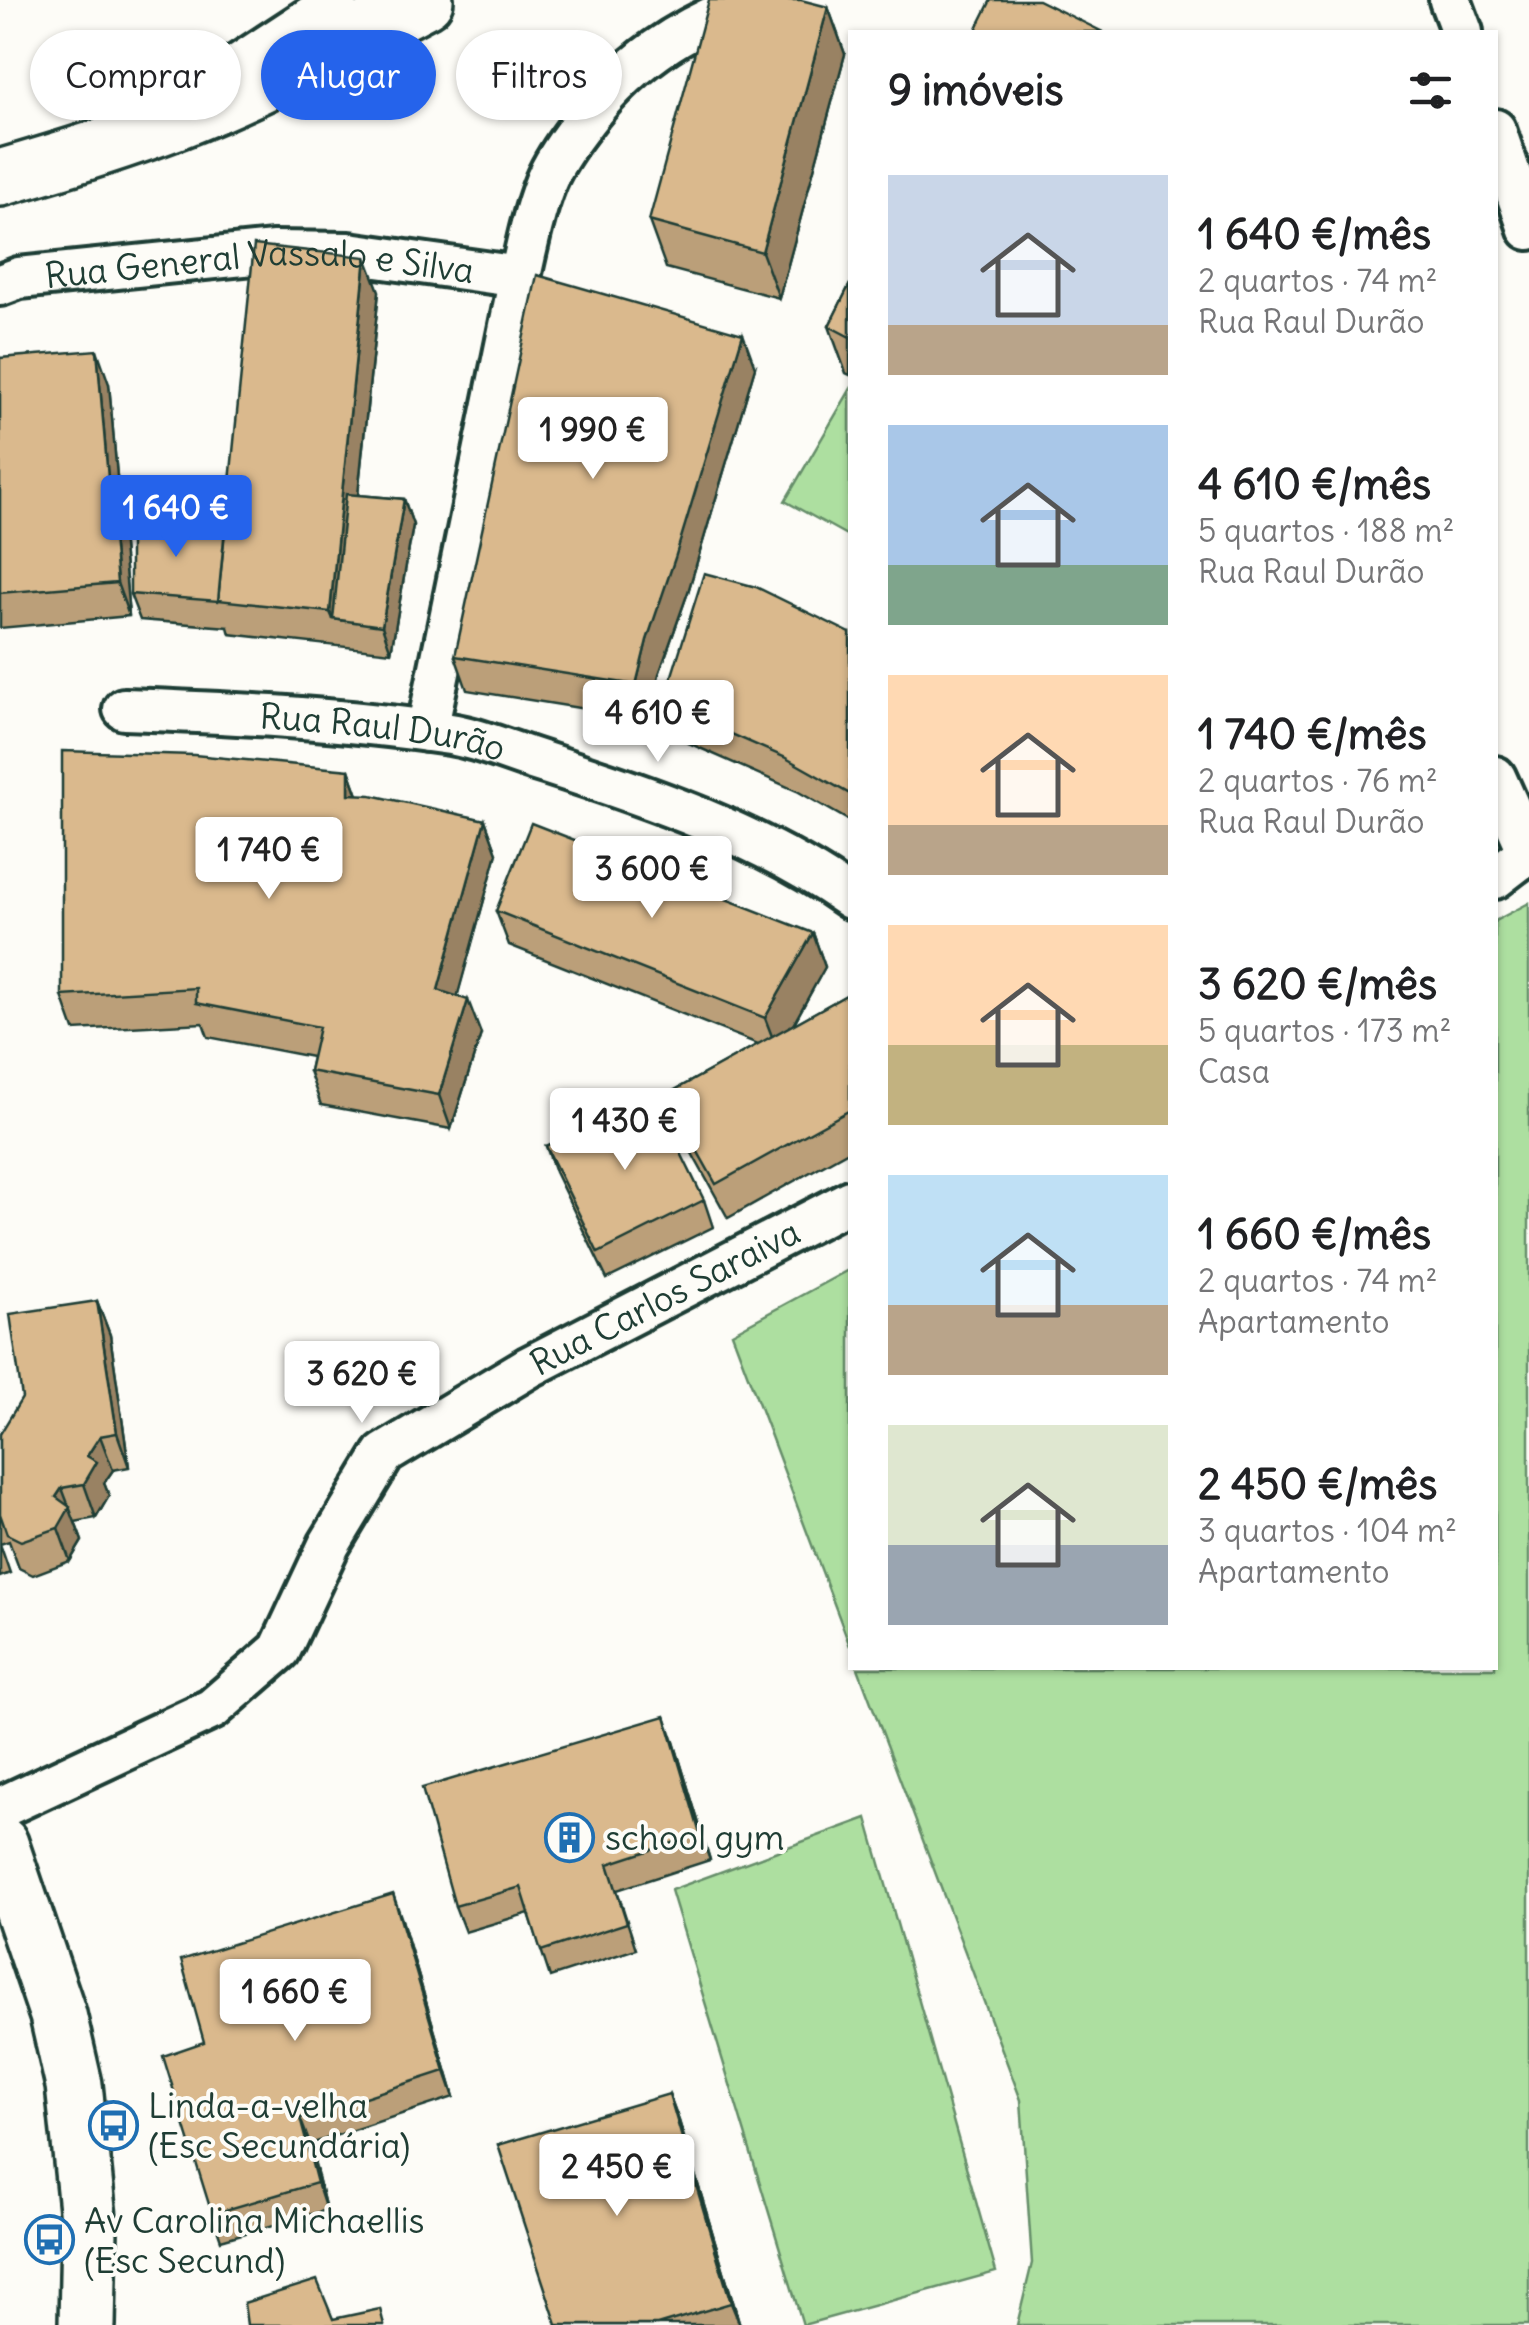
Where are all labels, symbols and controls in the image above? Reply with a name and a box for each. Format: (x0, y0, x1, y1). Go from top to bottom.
chip: Comprar (30, 30, 241, 120)
chip: Alugar (261, 30, 436, 120)
chip: Filtros (456, 30, 622, 120)
icon: filters (1403, 63, 1458, 118)
text: 9 imóveis (888, 64, 1064, 116)
text: 1 640 €/mês (1198, 208, 1431, 260)
icon: home (968, 215, 1088, 335)
street label: Rua General Vassalo e Silva (43, 230, 477, 297)
text: 2 quartos · 74 m² (1198, 260, 1438, 301)
text: Rua Raul Durão (1198, 301, 1425, 342)
pin: 1 990 € (501, 397, 685, 482)
text: 1 990 € (540, 409, 646, 450)
text: 4 610 €/mês (1198, 458, 1431, 510)
icon: home (968, 465, 1088, 585)
pin: 1 640 € (84, 475, 268, 560)
text: 1 640 € (123, 487, 229, 528)
text: 5 quartos · 188 m² (1198, 510, 1454, 551)
text: Rua Raul Durão (1198, 551, 1425, 592)
pin: 4 610 € (566, 680, 750, 765)
text: 4 610 € (605, 692, 711, 733)
street label: Rua Raul Durão (258, 693, 512, 770)
text: 1 740 €/mês (1198, 708, 1427, 760)
icon: home (968, 715, 1088, 835)
text: 2 quartos · 76 m² (1198, 760, 1438, 801)
text: Rua Raul Durão (1198, 801, 1425, 842)
pin: 1 740 € (177, 817, 361, 902)
text: 1 740 € (217, 829, 321, 870)
pin: 3 600 € (560, 836, 744, 921)
text: 3 600 € (595, 848, 709, 889)
text: 3 620 €/mês (1198, 958, 1437, 1010)
icon: home (968, 965, 1088, 1085)
text: 5 quartos · 173 m² (1198, 1010, 1451, 1051)
text: Casa (1198, 1051, 1270, 1092)
pin: 1 430 € (533, 1088, 717, 1173)
text: 1 430 € (572, 1100, 678, 1141)
text: 1 660 €/mês (1198, 1208, 1431, 1260)
street label: Rua Carlos Saraiva (522, 1209, 807, 1385)
icon: home (968, 1215, 1088, 1335)
text: 2 quartos · 74 m² (1198, 1260, 1438, 1301)
text: Apartamento (1198, 1301, 1390, 1342)
pin: 3 620 € (270, 1341, 454, 1426)
text: 3 620 € (306, 1353, 418, 1394)
text: 2 450 €/mês (1198, 1458, 1437, 1510)
icon: home (968, 1465, 1088, 1585)
text: 3 quartos · 104 m² (1198, 1510, 1457, 1551)
text: Apartamento (1198, 1551, 1390, 1592)
building icon: school gym (544, 1811, 596, 1863)
place label: school gym (605, 1815, 785, 1859)
pin: 1 660 € (203, 1959, 387, 2044)
text: 1 660 € (242, 1971, 348, 2012)
place label: Linda-a-velha (Esc Secundária) (148, 2083, 410, 2167)
bus stop icon: Linda-a-velha (Esc Secundária) (87, 2099, 139, 2151)
pin: 2 450 € (525, 2134, 709, 2219)
text: 2 450 € (561, 2146, 673, 2187)
place label: Av Carolina Michaellis (Esc Secund) (84, 2198, 424, 2282)
bus stop icon: Av Carolina Michaellis (Esc Secund) (23, 2214, 75, 2266)

